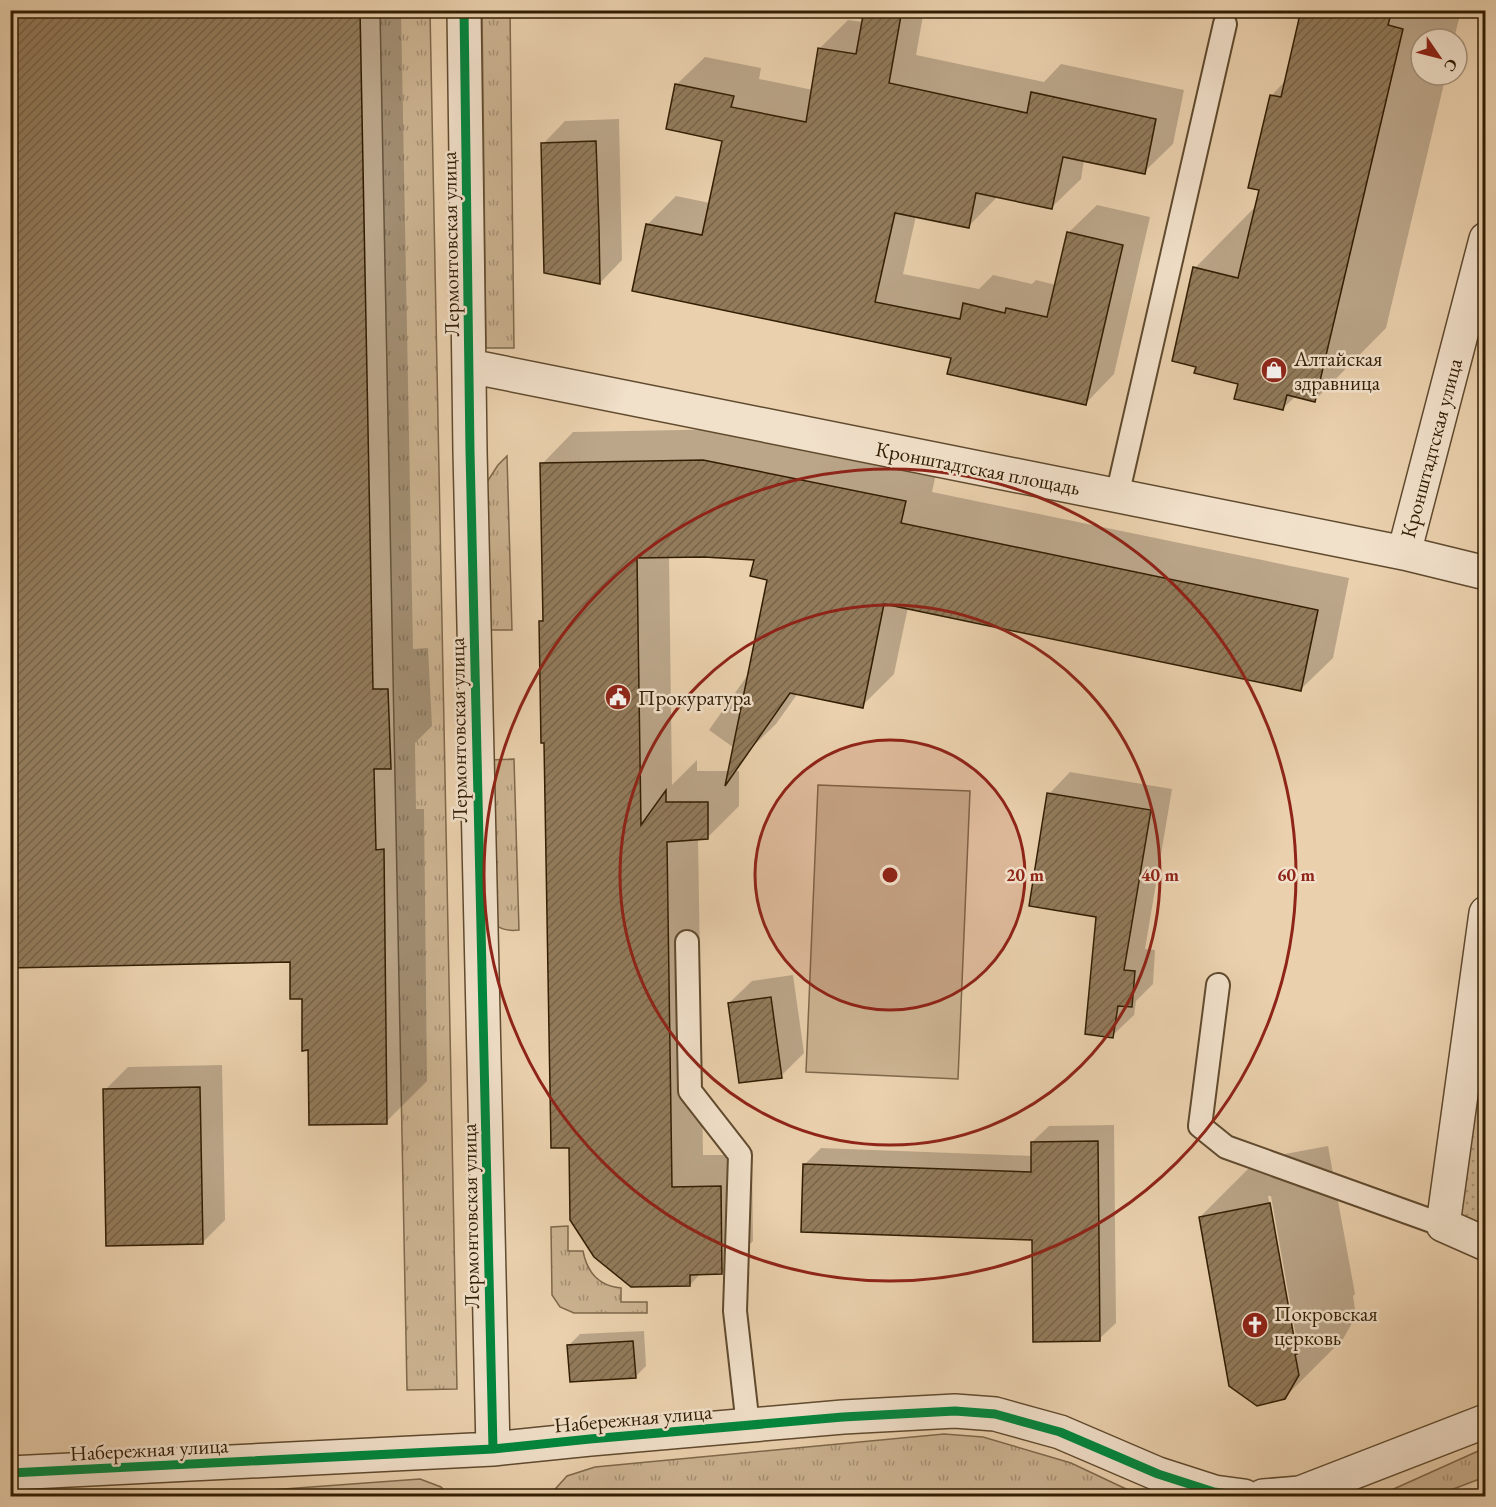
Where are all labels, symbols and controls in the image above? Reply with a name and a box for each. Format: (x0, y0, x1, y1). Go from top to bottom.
north arrow (1409, 27, 1469, 87)
text: С (1439, 55, 1463, 76)
street label: Лермонтовская улица (435, 151, 465, 337)
place label: Алтайская здравница (1293, 345, 1382, 396)
shop icon: Алтайская здравница (1259, 355, 1289, 385)
street label: Кронштадтская улица (1394, 355, 1468, 541)
street label: Кронштадтская площадь (873, 435, 1083, 501)
street label: Лермонтовская улица (443, 637, 473, 823)
public building icon: Прокуратура (603, 682, 633, 712)
place label: Прокуратура (638, 684, 752, 711)
text: 20 m (1006, 863, 1044, 886)
text: 40 m (1141, 863, 1179, 886)
text: 60 m (1277, 863, 1315, 886)
centre of rings (880, 865, 900, 885)
street label: Лермонтовская улица (455, 1123, 485, 1309)
place label: Покровская церковь (1274, 1300, 1378, 1351)
church icon: Покровская церковь (1240, 1310, 1270, 1340)
street label: Набережная улица (553, 1398, 714, 1438)
street label: Набережная улица (69, 1431, 230, 1467)

